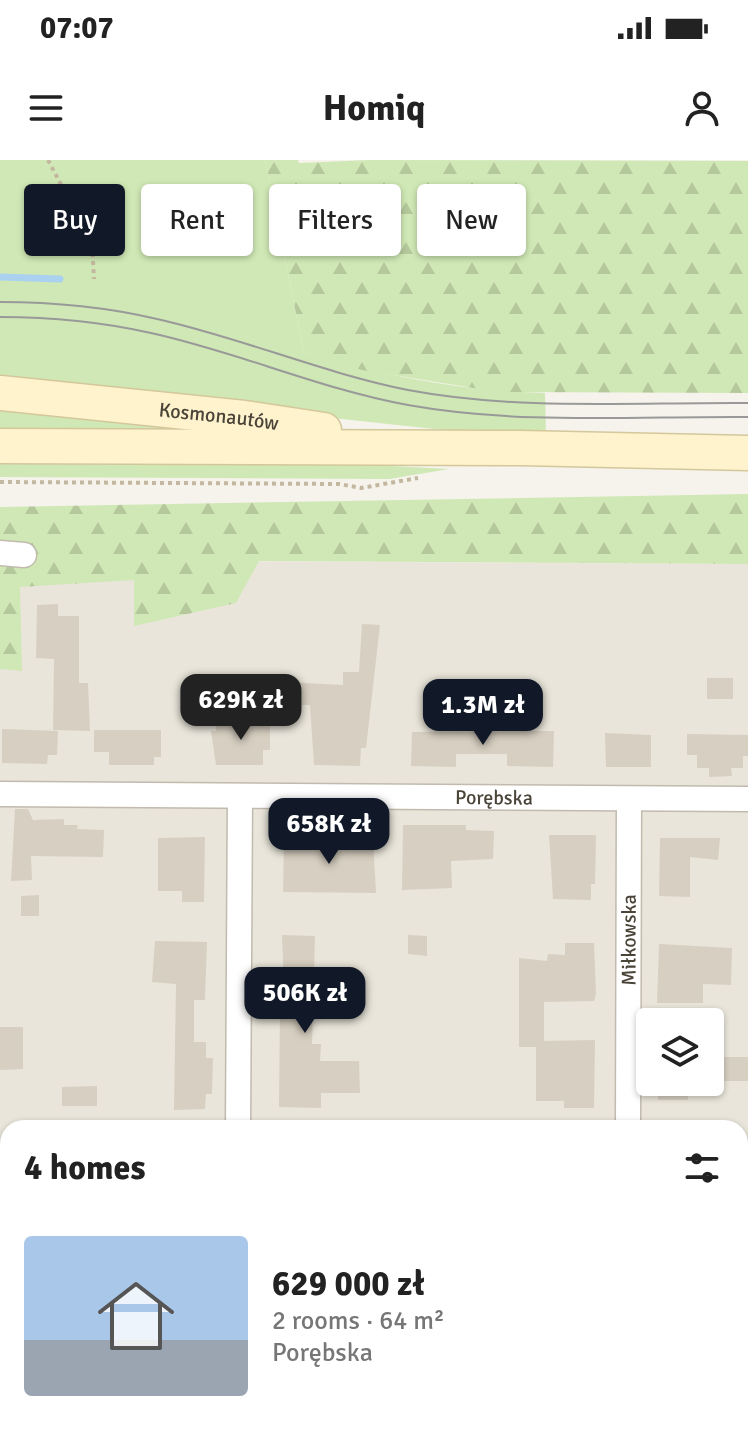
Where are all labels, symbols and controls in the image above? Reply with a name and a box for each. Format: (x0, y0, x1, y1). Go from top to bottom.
text: 07:07 (40, 10, 114, 47)
icon: menu (24, 86, 68, 130)
text: Homiq (323, 86, 425, 131)
icon: person (680, 86, 724, 130)
chip: Buy (24, 184, 125, 256)
chip: Rent (141, 184, 253, 256)
chip: Filters (269, 184, 401, 256)
chip: New (417, 184, 526, 256)
street label: Kosmonautów (158, 397, 281, 436)
pin: 629K zł (167, 674, 315, 742)
pin: 1.3M zł (409, 679, 557, 747)
text: 629K zł (198, 684, 284, 716)
text: 1.3M zł (441, 689, 525, 721)
street label: Porębska (455, 785, 533, 811)
pin: 658K zł (255, 798, 403, 866)
text: 658K zł (286, 808, 372, 840)
street label: Miłkowska (616, 894, 642, 986)
pin: 506K zł (231, 967, 379, 1035)
text: 506K zł (262, 977, 348, 1009)
map controls (636, 1008, 724, 1096)
button: layers (636, 1008, 724, 1096)
icon: filters (680, 1146, 724, 1190)
text: 4 homes (24, 1147, 145, 1189)
text: 629 000 zł (272, 1263, 425, 1305)
icon: home (88, 1268, 184, 1364)
text: 2 rooms · 64 m² (272, 1305, 445, 1337)
text: Porębska (272, 1337, 373, 1369)

